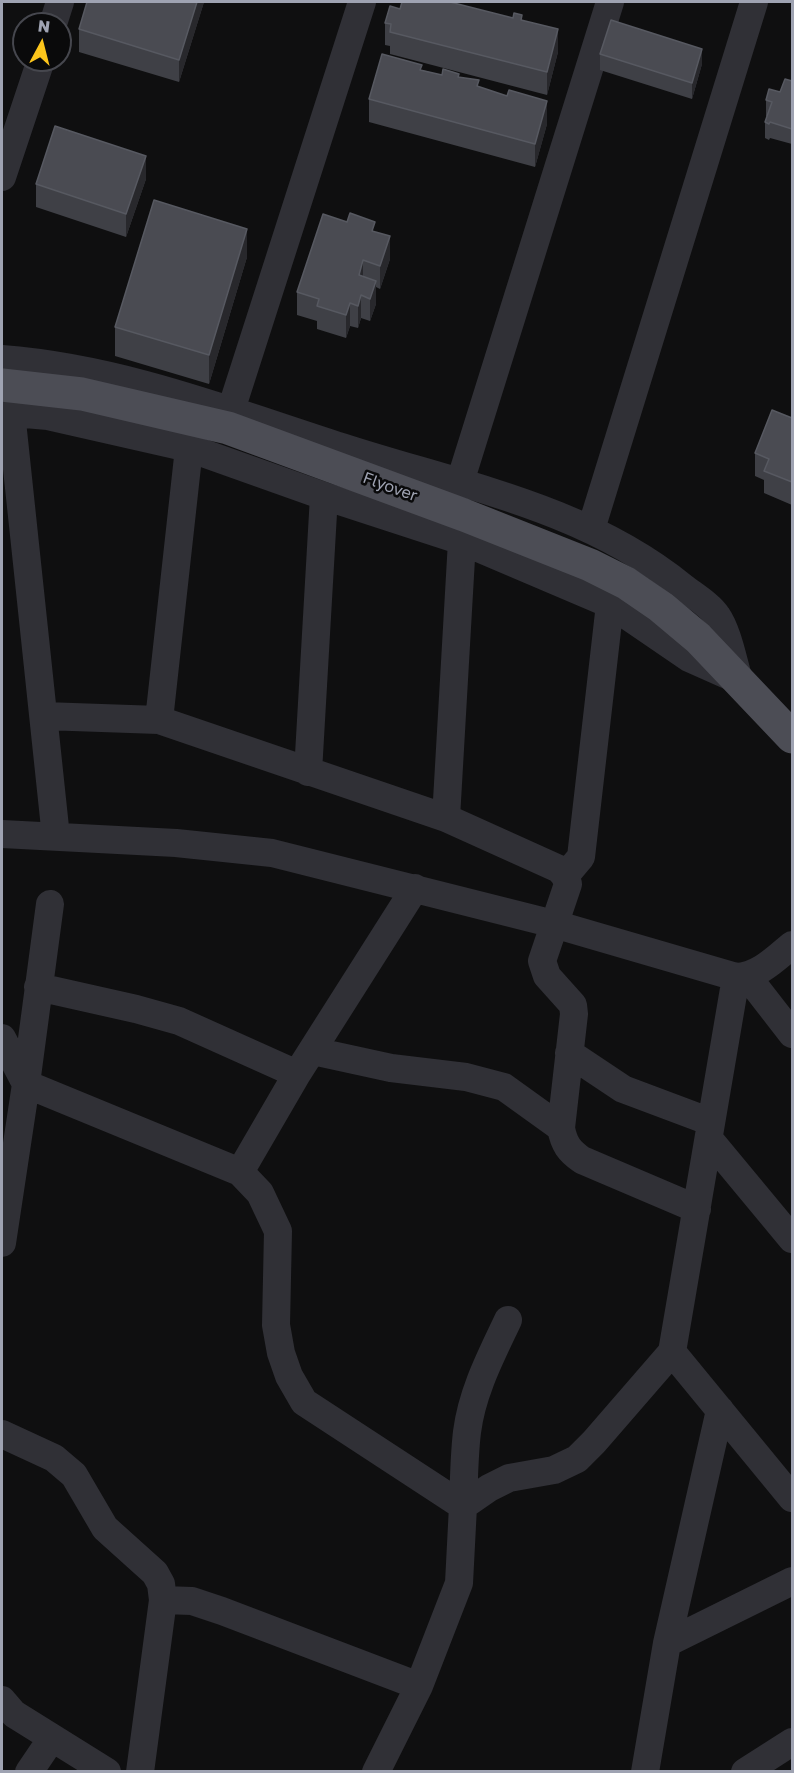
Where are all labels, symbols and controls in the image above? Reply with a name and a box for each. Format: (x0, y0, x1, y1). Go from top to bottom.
north arrow (12, 12, 72, 72)
text: N (37, 15, 51, 37)
street label: Flyover (360, 468, 420, 506)

